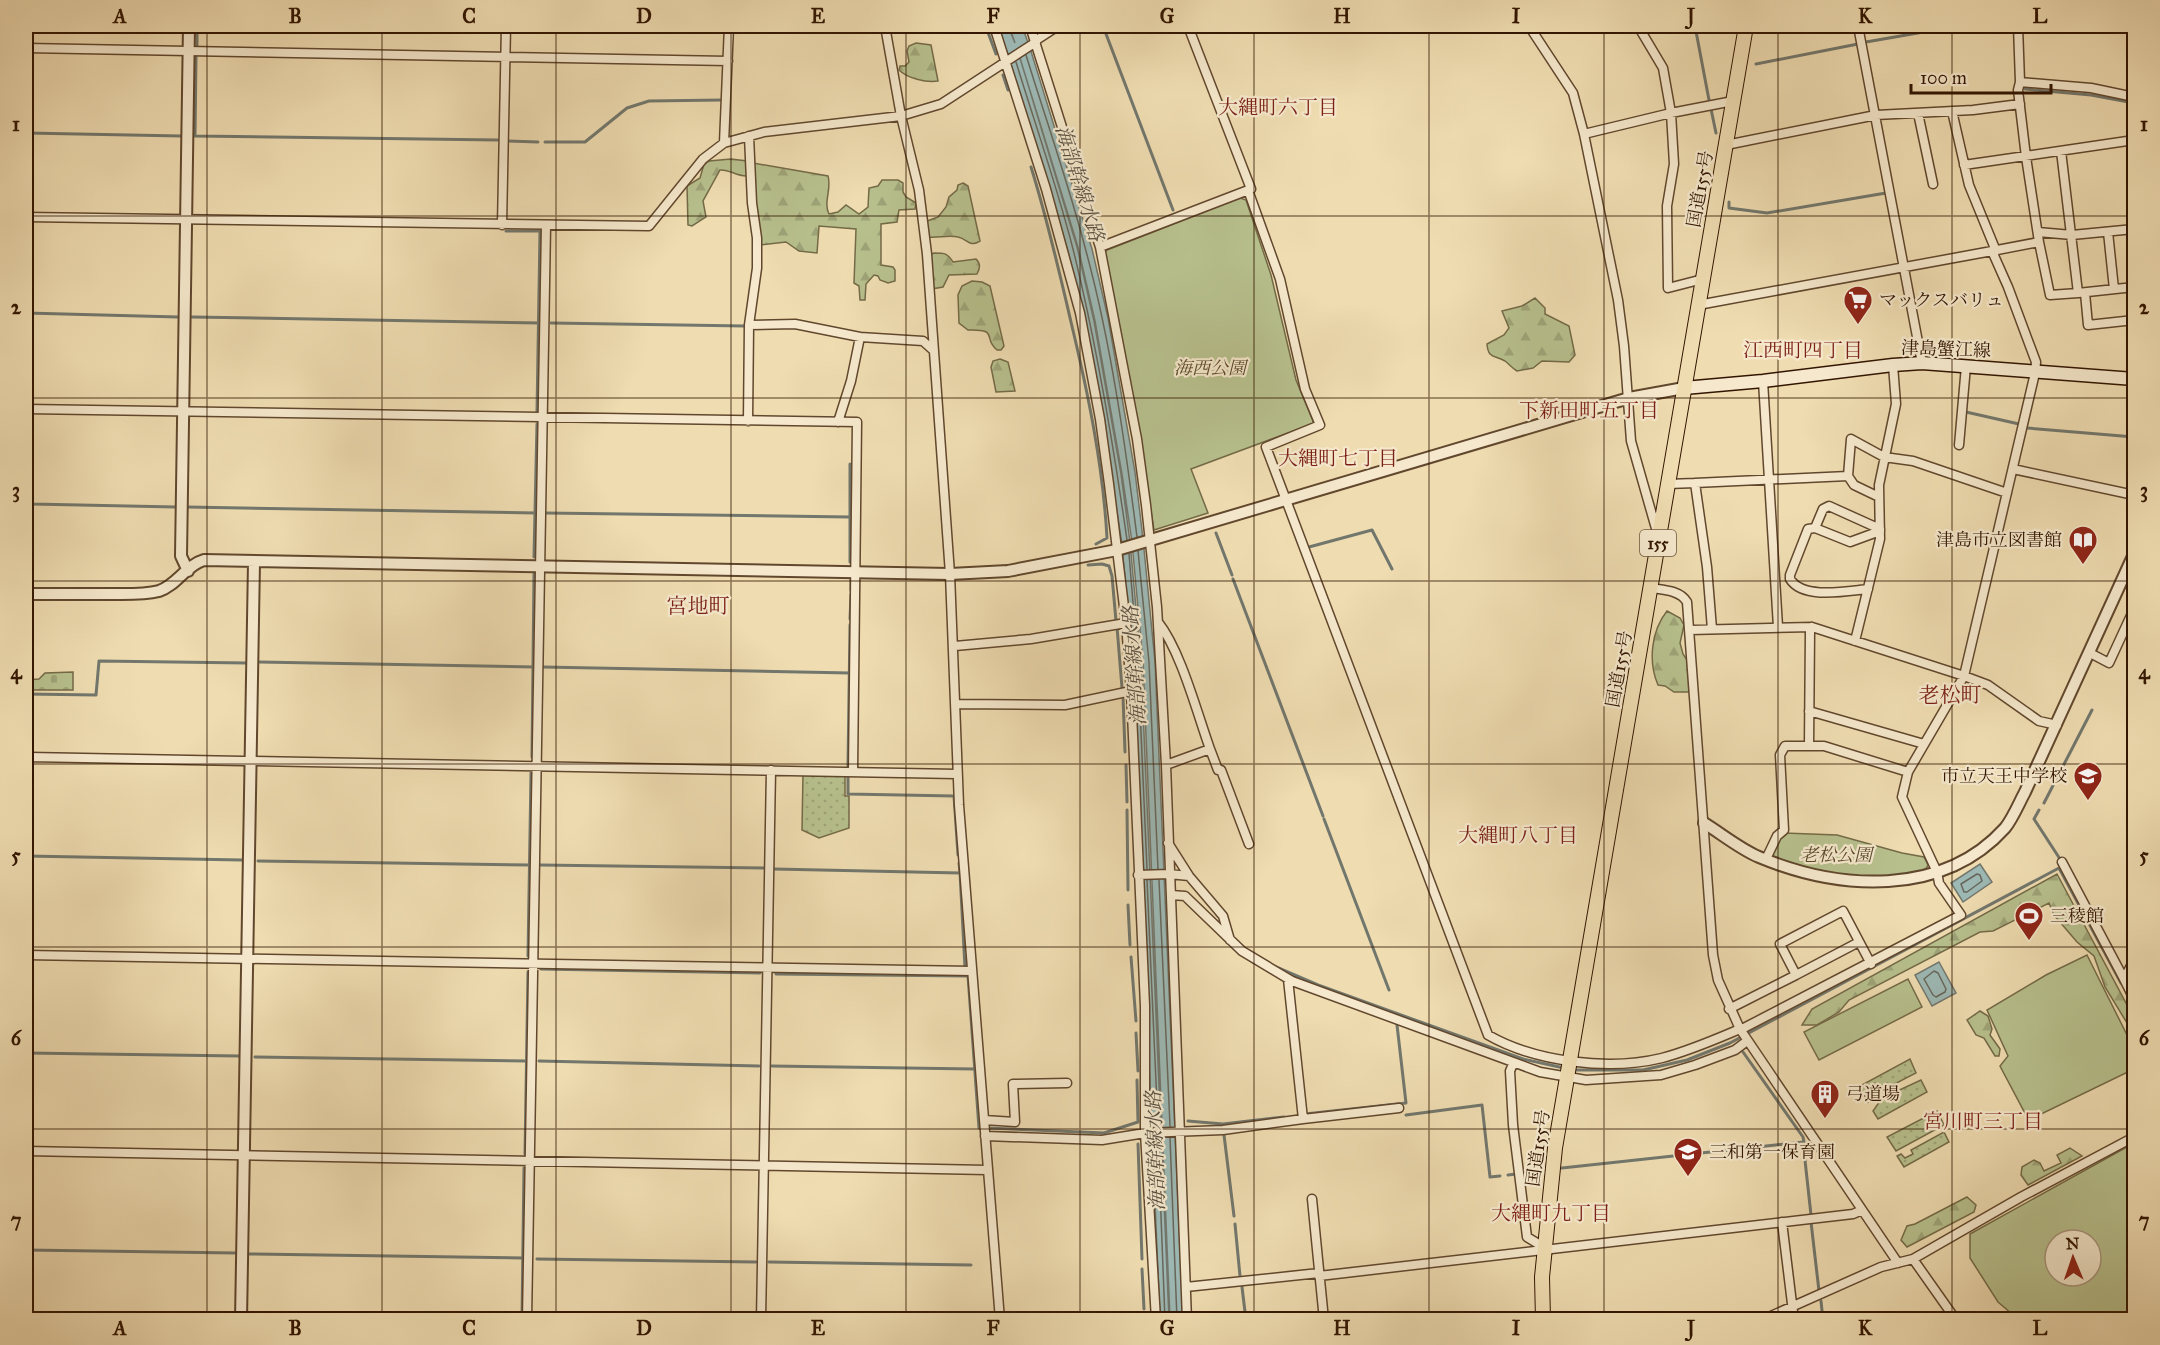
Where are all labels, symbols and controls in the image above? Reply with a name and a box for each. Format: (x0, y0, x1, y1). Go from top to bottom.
text: A (111, 4, 127, 28)
text: B (288, 4, 302, 28)
text: C (462, 4, 476, 28)
text: D (636, 4, 652, 28)
text: E (811, 4, 826, 28)
text: F (986, 4, 1000, 28)
text: G (1160, 4, 1175, 28)
text: H (1333, 4, 1351, 28)
text: I (1512, 4, 1521, 28)
text: J (1684, 4, 1696, 30)
text: K (1858, 4, 1873, 28)
text: L (2033, 4, 2048, 28)
scale bar (1911, 57, 2050, 95)
text: 100 m (1920, 67, 1967, 89)
district label: 大縄町六丁目 (1218, 95, 1338, 119)
text: 1 (12, 112, 20, 136)
text: 1 (2140, 112, 2148, 136)
water label: 海部幹線水路 (1051, 122, 1110, 246)
street label: 国道155号 (1682, 149, 1718, 229)
supermarket icon: マックスバリュ (1842, 284, 1874, 326)
place label: マックスバリュ (1879, 289, 2004, 311)
text: 2 (11, 295, 22, 319)
text: 2 (2139, 295, 2150, 319)
street label: 津島蟹江線 (1901, 336, 1991, 362)
district label: 江西町四丁目 (1743, 338, 1863, 362)
park label: 海西公園 (1174, 357, 1249, 379)
district label: 下新田町五丁目 (1519, 398, 1659, 422)
district label: 大縄町七丁目 (1278, 446, 1398, 470)
text: 3 (12, 478, 20, 503)
text: 3 (2140, 478, 2148, 503)
library icon: 津島市立図書館 (2067, 524, 2099, 566)
place label: 津島市立図書館 (1936, 529, 2062, 551)
road number: 155 (1640, 530, 1676, 556)
district label: 宮地町 (667, 593, 730, 619)
water label: 海部幹線水路 (1118, 603, 1150, 727)
street label: 国道155号 (1601, 629, 1637, 709)
text: 4 (10, 660, 22, 685)
text: 4 (2138, 660, 2150, 685)
district label: 老松町 (1919, 682, 1982, 708)
school or university icon: 市立天王中学校 (2072, 760, 2104, 802)
place label: 市立天王中学校 (1941, 765, 2067, 787)
district label: 大縄町八丁目 (1458, 823, 1578, 847)
text: 5 (11, 843, 21, 867)
text: 5 (2139, 843, 2149, 867)
park label: 老松公園 (1800, 844, 1875, 866)
sports icon: 三稜館 (2013, 900, 2045, 942)
place label: 三稜館 (2050, 905, 2104, 927)
text: 6 (11, 1026, 23, 1050)
text: 6 (2139, 1026, 2151, 1050)
building icon: 弓道場 (1809, 1078, 1841, 1120)
place label: 弓道場 (1846, 1083, 1900, 1105)
water label: 海部幹線水路 (1141, 1089, 1169, 1211)
street label: 国道155号 (1522, 1108, 1554, 1188)
district label: 宮川町三丁目 (1923, 1109, 2043, 1133)
school or university icon: 三和第一保育園 (1672, 1136, 1704, 1178)
place label: 三和第一保育園 (1709, 1141, 1835, 1163)
district label: 大縄町九丁目 (1491, 1201, 1611, 1225)
text: 7 (11, 1208, 22, 1232)
text: 7 (2139, 1208, 2150, 1232)
north arrow (2043, 1228, 2103, 1288)
text: N (2065, 1234, 2080, 1253)
text: A (111, 1316, 127, 1340)
text: B (288, 1316, 302, 1340)
text: C (462, 1316, 476, 1340)
text: D (636, 1316, 652, 1340)
text: E (811, 1316, 826, 1340)
text: F (986, 1316, 1000, 1340)
text: G (1160, 1316, 1175, 1340)
text: H (1333, 1316, 1351, 1340)
text: I (1512, 1316, 1521, 1340)
text: J (1684, 1316, 1696, 1342)
text: K (1858, 1316, 1873, 1340)
text: L (2033, 1316, 2048, 1340)

